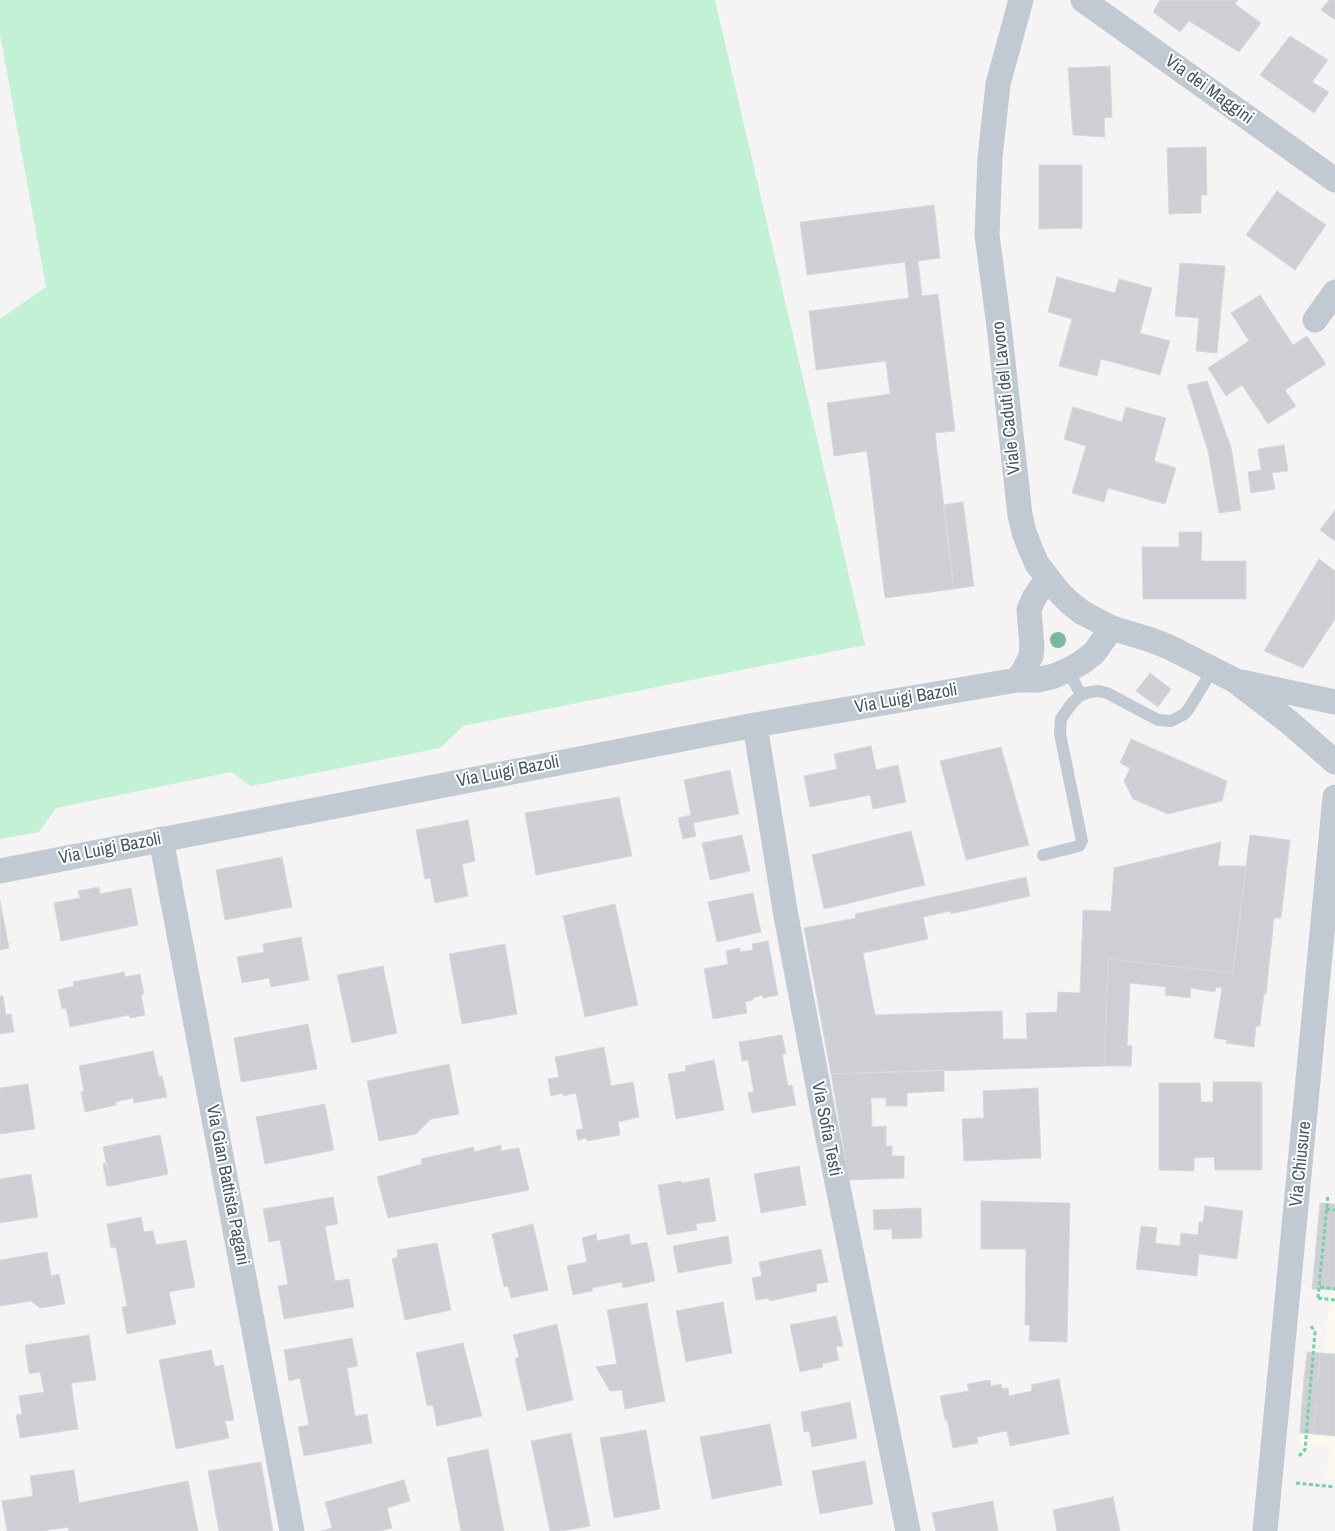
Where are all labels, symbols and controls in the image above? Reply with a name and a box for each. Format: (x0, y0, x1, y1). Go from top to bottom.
street label: Via dei Maggini (1161, 51, 1257, 129)
street label: Viale Caduti del Lavoro (988, 320, 1026, 476)
street label: Via Luigi Bazoli (853, 679, 959, 719)
street label: Via Luigi Bazoli (455, 751, 561, 793)
street label: Via Luigi Bazoli (57, 828, 163, 870)
street label: Via Sofia Testi (806, 1080, 846, 1178)
street label: Via Gian Battista Pagani (201, 1103, 253, 1267)
street label: Via Chiusure (1286, 1120, 1316, 1208)

